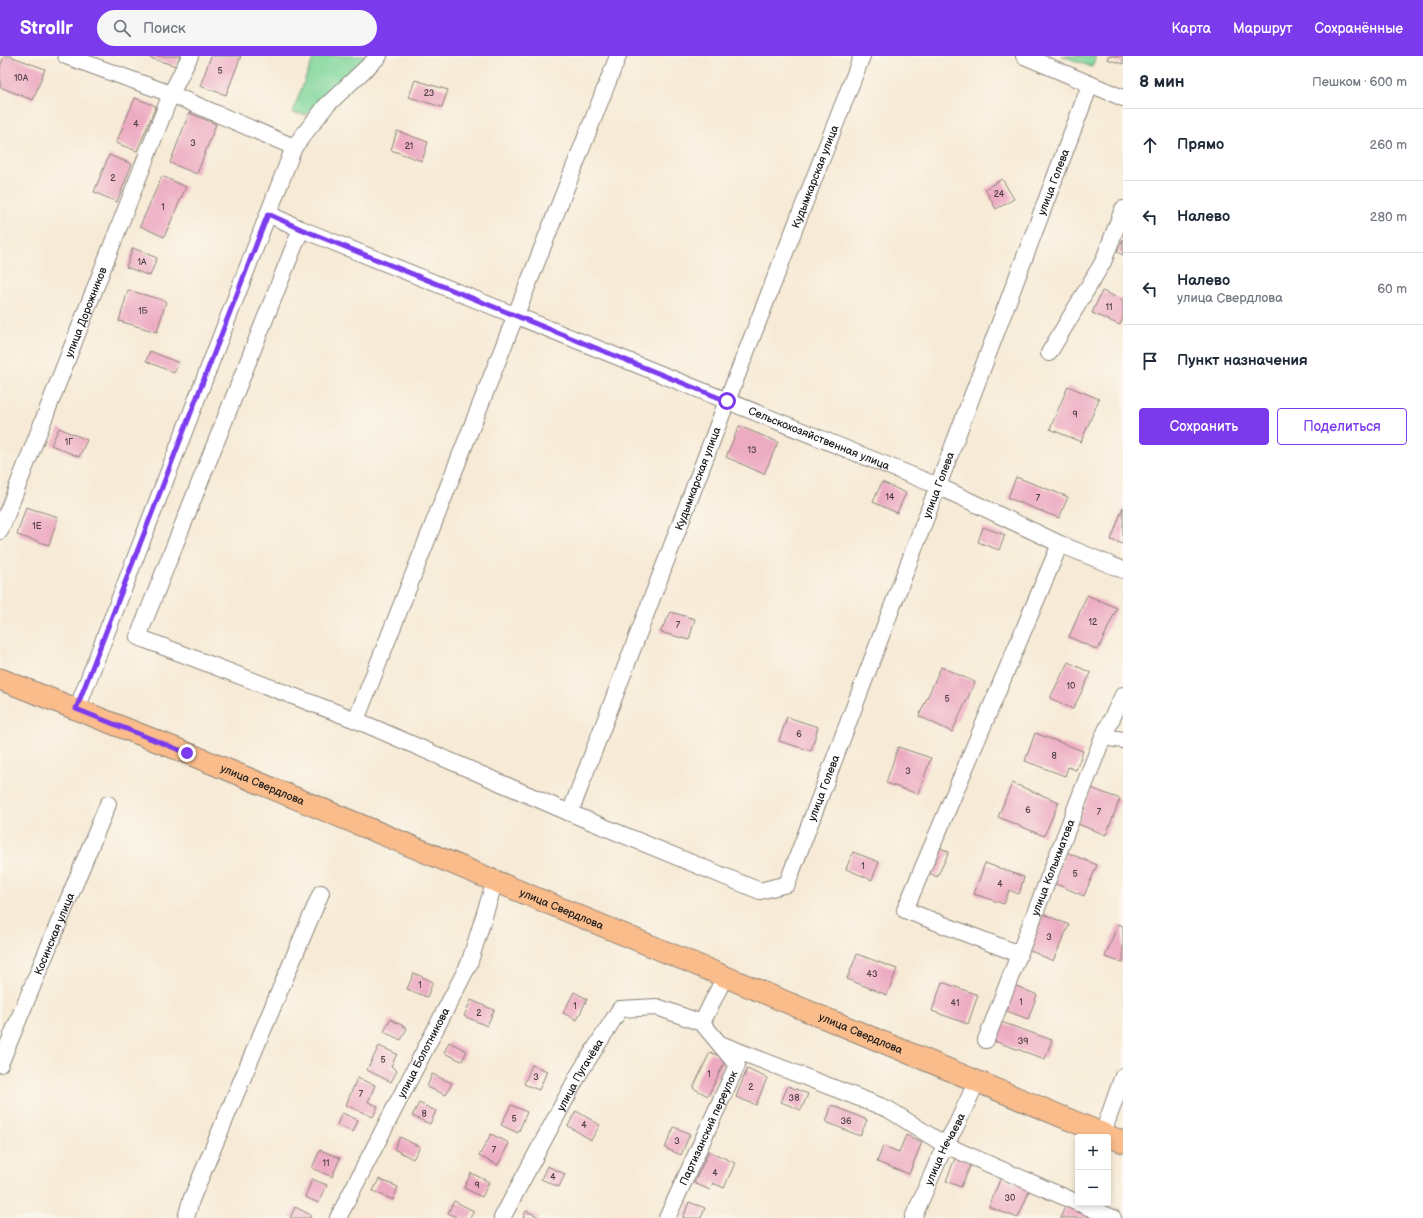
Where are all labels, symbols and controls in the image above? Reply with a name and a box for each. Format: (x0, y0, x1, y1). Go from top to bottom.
search box (97, 10, 377, 46)
text: Strollr (20, 17, 73, 40)
icon: search (111, 17, 133, 39)
text: Поиск (143, 19, 186, 38)
text: Карта (1172, 20, 1211, 37)
text: Маршрут (1233, 20, 1293, 37)
text: Сохранённые (1315, 20, 1403, 37)
house number: 5 (217, 66, 223, 77)
text: 8 мин (1139, 72, 1185, 92)
house number: 10А (14, 73, 29, 84)
text: Пешком · 600 m (1312, 74, 1407, 90)
house number: 23 (424, 88, 435, 99)
house number: 4 (133, 119, 139, 130)
street label: Кудымкарская улица (789, 123, 841, 230)
icon: ahead (1139, 134, 1161, 156)
text: Прямо (1177, 135, 1224, 154)
text: 260 m (1369, 137, 1407, 153)
house number: 3 (190, 138, 196, 149)
house number: 21 (405, 141, 413, 152)
street label: улица Голева (1035, 147, 1072, 217)
house number: 2 (110, 173, 116, 184)
house number: 24 (994, 189, 1005, 200)
house number: 1 (161, 202, 165, 213)
icon: left (1139, 206, 1161, 228)
text: Налево (1177, 207, 1230, 226)
text: 280 m (1370, 209, 1407, 225)
house number: 1А (138, 257, 147, 268)
street label: улица Дорожников (62, 265, 109, 359)
text: Налево (1177, 271, 1230, 290)
icon: left (1139, 278, 1161, 300)
text: 60 m (1377, 281, 1407, 297)
text: улица Свердлова (1177, 290, 1283, 306)
house number: 11 (1106, 302, 1112, 313)
house number: 1Б (138, 306, 149, 317)
icon: arrive (1139, 350, 1161, 372)
text: Пункт назначения (1177, 351, 1308, 370)
route start (718, 392, 736, 410)
street label: Сельскохозяйственная улица (747, 404, 892, 473)
button: Сохранить (1139, 408, 1269, 445)
button: Поделиться (1277, 408, 1407, 445)
house number: 9 (1072, 409, 1078, 420)
street label: Кудымкарская улица (672, 424, 723, 532)
house number: 1Г (65, 437, 73, 448)
house number: 13 (747, 445, 757, 456)
street label: улица Голева (920, 450, 957, 520)
house number: 14 (886, 492, 895, 503)
house number: 7 (1036, 493, 1041, 504)
house number: 1Е (32, 521, 42, 532)
house number: 12 (1089, 617, 1098, 628)
house number: 7 (676, 620, 681, 631)
house number: 10 (1067, 681, 1075, 692)
house number: 5 (944, 694, 950, 705)
house number: 6 (796, 729, 802, 740)
route end (178, 744, 196, 762)
house number: 8 (1051, 751, 1057, 762)
street label: улица Голева (805, 753, 842, 823)
street label: улица Свердлова (219, 761, 307, 808)
house number: 3 (905, 766, 911, 777)
house number: 6 (1025, 805, 1031, 816)
house number: 7 (1097, 807, 1102, 818)
street label: улица Колыхматова (1028, 817, 1077, 917)
house number: 1 (861, 861, 865, 872)
house number: 5 (1072, 869, 1078, 880)
house number: 4 (997, 879, 1003, 890)
street label: улица Свердлова (518, 886, 606, 932)
street label: Косинская улица (31, 890, 77, 977)
house number: 3 (1046, 932, 1052, 943)
house number: 43 (866, 969, 878, 980)
house number: 1 (418, 980, 422, 991)
house number: 1 (1019, 997, 1023, 1008)
house number: 41 (951, 998, 959, 1009)
house number: 1 (573, 1001, 577, 1012)
street label: улица Болотникова (395, 1005, 452, 1100)
house number: 2 (476, 1008, 482, 1019)
street label: улица Свердлова (817, 1010, 905, 1057)
street label: улица Пугачёва (554, 1036, 606, 1113)
house number: 39 (1018, 1036, 1028, 1047)
house number: 5 (380, 1055, 386, 1066)
street label: Партизанский переулок (676, 1069, 740, 1187)
house number: 1 (707, 1069, 711, 1080)
house number: 3 (533, 1072, 539, 1083)
house number: 2 (748, 1082, 754, 1093)
house number: 7 (359, 1089, 364, 1100)
house number: 38 (789, 1093, 799, 1104)
house number: 8 (421, 1109, 427, 1120)
street label: улица Нечаева (922, 1111, 968, 1187)
house number: 5 (511, 1114, 517, 1125)
house number: 36 (840, 1116, 852, 1127)
house number: 4 (581, 1120, 587, 1131)
map controls (1075, 1134, 1111, 1206)
button: + (1075, 1134, 1111, 1170)
house number: 3 (674, 1136, 680, 1147)
house number: 7 (492, 1145, 497, 1156)
house number: 11 (323, 1158, 329, 1169)
house number: 4 (712, 1168, 718, 1179)
button: − (1075, 1170, 1111, 1206)
house number: 4 (550, 1172, 556, 1183)
house number: 9 (474, 1180, 480, 1191)
house number: 30 (1005, 1193, 1015, 1204)

